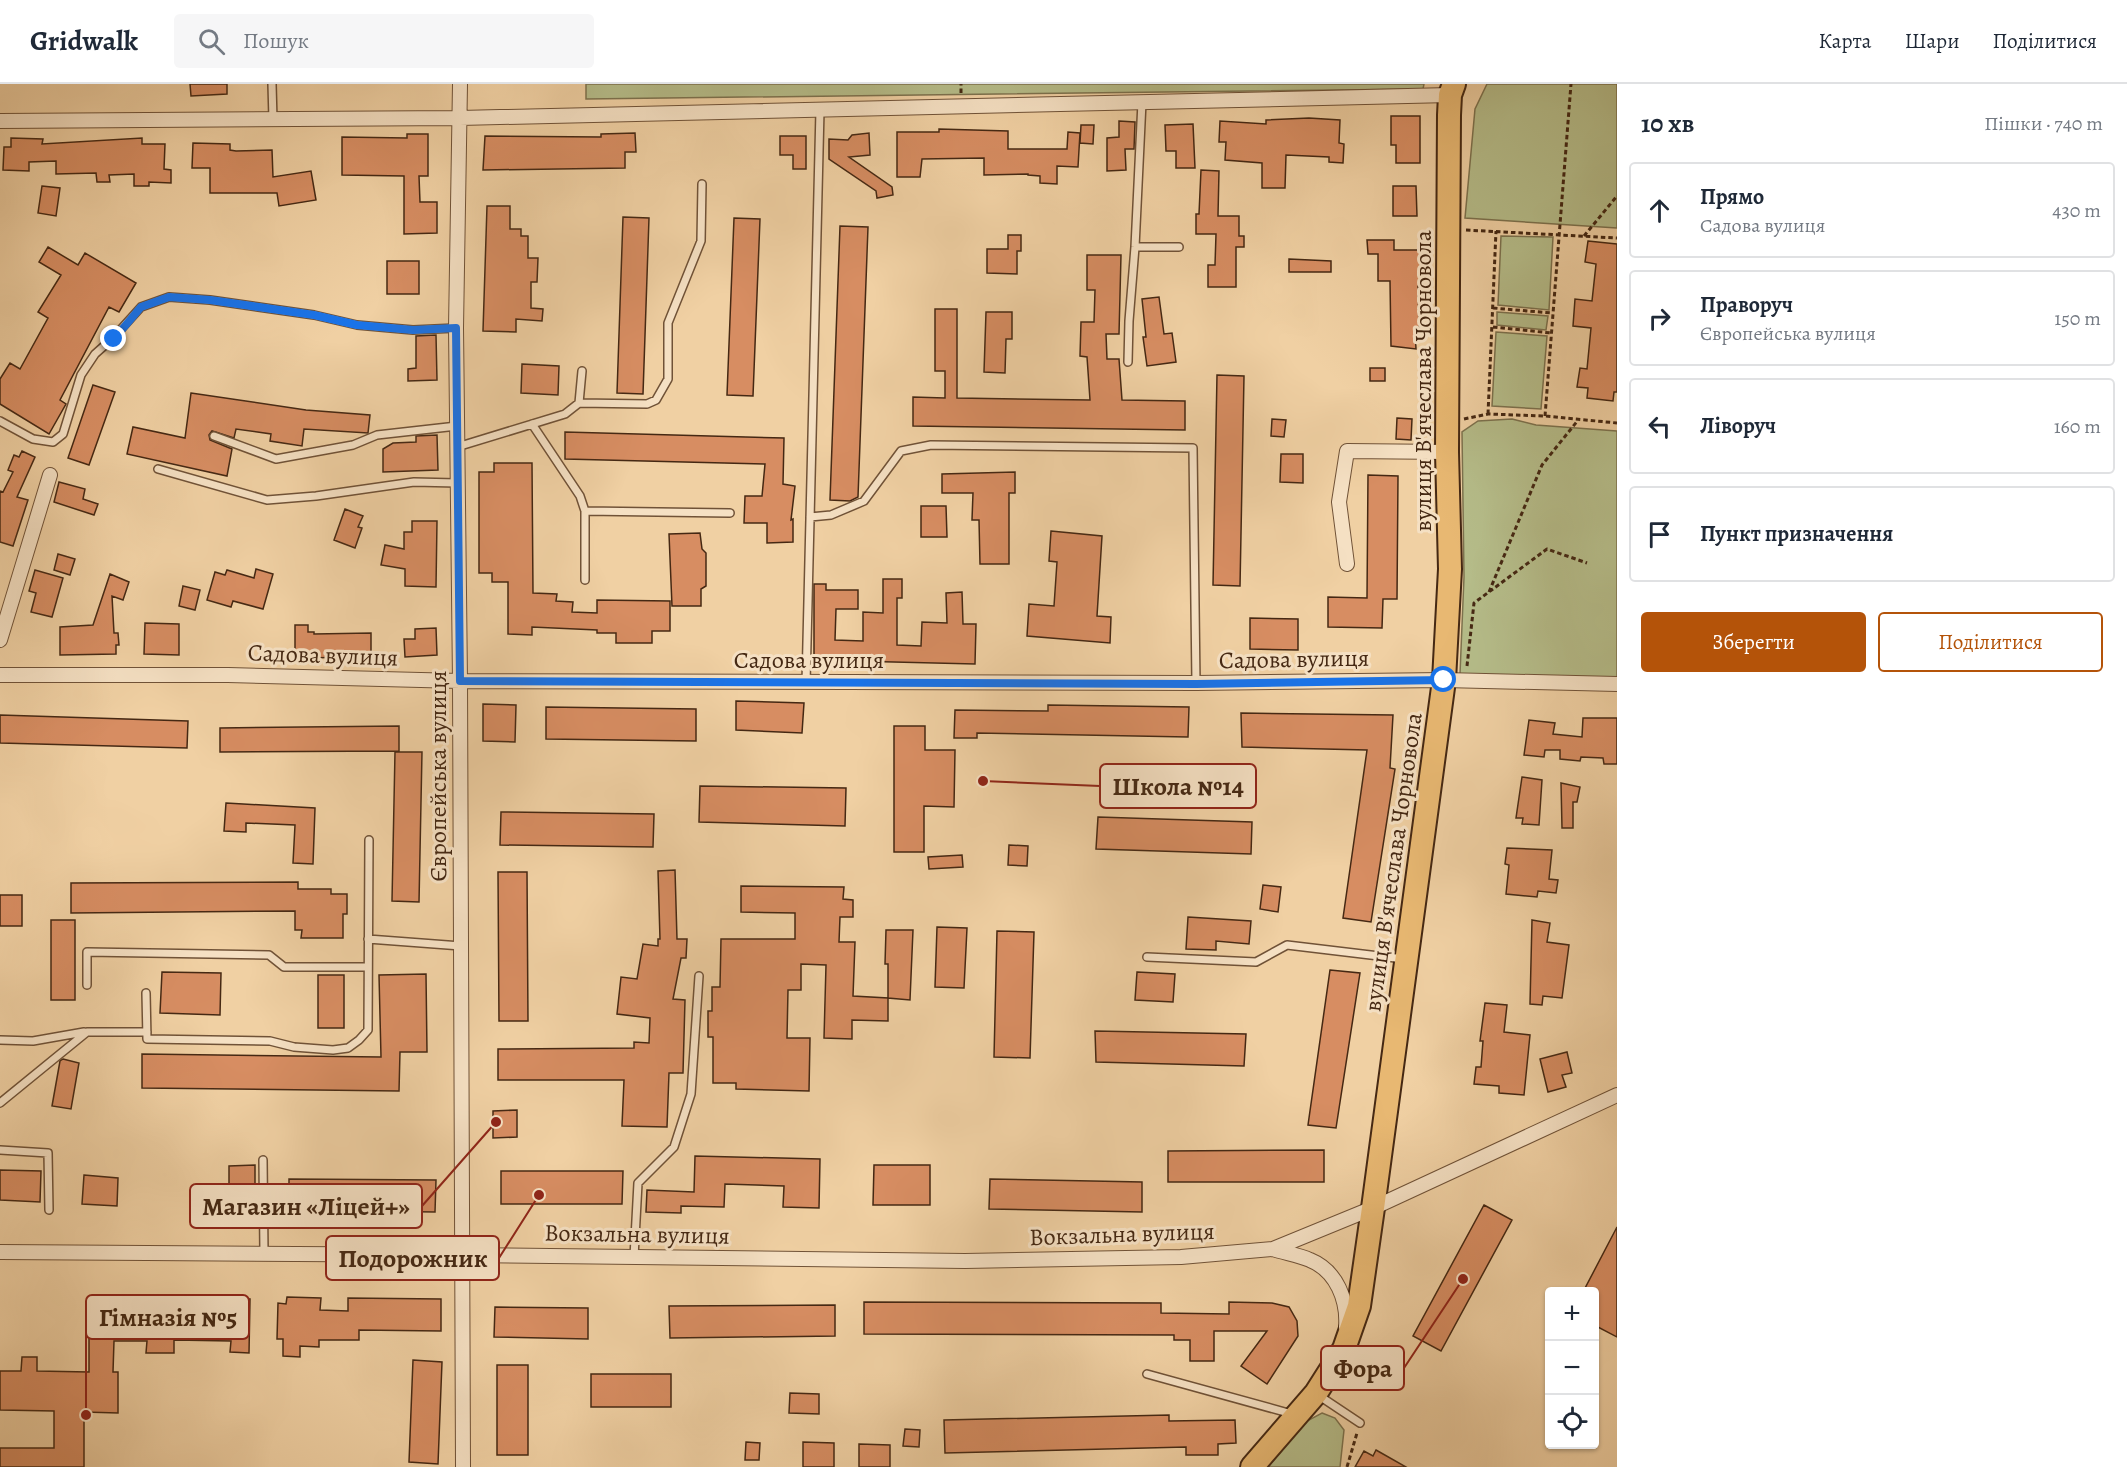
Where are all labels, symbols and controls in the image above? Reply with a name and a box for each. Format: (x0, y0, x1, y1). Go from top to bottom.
search box (174, 14, 594, 68)
text: Gridwalk (30, 22, 138, 60)
icon: search (195, 25, 228, 58)
text: Пошук (243, 26, 309, 56)
text: Карта (1819, 27, 1871, 55)
text: Шари (1904, 27, 1959, 55)
text: Поділитися (1992, 27, 2097, 55)
text: 10 хв (1641, 106, 1694, 141)
text: Пішки · 740 m (1984, 110, 2103, 137)
text: Прямо (1700, 182, 1764, 212)
icon: ahead (1643, 194, 1676, 227)
text: 430 m (2052, 197, 2101, 224)
text: Садова вулиця (1700, 212, 1825, 239)
street label: вулиця В'ячеслава Чорновола (1407, 230, 1439, 532)
text: Праворуч (1700, 290, 1793, 320)
icon: right (1643, 302, 1676, 335)
text: 150 m (2054, 305, 2101, 332)
text: Європейська вулиця (1700, 320, 1876, 347)
route end (100, 325, 126, 351)
icon: left (1643, 410, 1676, 443)
text: Ліворуч (1700, 411, 1776, 441)
text: 160 m (2054, 413, 2101, 440)
icon: arrive (1643, 518, 1676, 551)
text: Пункт призначення (1700, 519, 1893, 549)
button: Зберегти (1641, 612, 1866, 672)
button: Поділитися (1878, 612, 2103, 672)
street label: Садова вулиця (247, 636, 399, 674)
street label: Садова вулиця (1219, 642, 1369, 676)
street label: Садова вулиця (734, 644, 884, 676)
route start (1430, 666, 1456, 692)
street label: Європейська вулиця (422, 670, 454, 882)
street label: вулиця В'ячеслава Чорновола (1356, 711, 1430, 1013)
callout: Школа №14 (1100, 764, 1256, 808)
text: Школа №14 (1112, 769, 1244, 804)
callout: Магазин «Ліцей+» (190, 1184, 422, 1228)
text: Магазин «Ліцей+» (202, 1189, 410, 1224)
street label: Вокзальна вулиця (1029, 1215, 1215, 1253)
street label: Вокзальна вулиця (544, 1216, 730, 1252)
callout: Подорожник (326, 1236, 499, 1280)
text: Подорожник (338, 1241, 488, 1276)
map controls (1545, 1287, 1599, 1449)
button: + (1545, 1287, 1599, 1341)
callout: Гімназія №5 (86, 1295, 249, 1339)
text: Гімназія №5 (99, 1300, 237, 1335)
button: − (1545, 1341, 1599, 1395)
callout: Фора (1321, 1346, 1404, 1390)
text: Фора (1334, 1351, 1393, 1386)
button: locate (1545, 1395, 1599, 1449)

